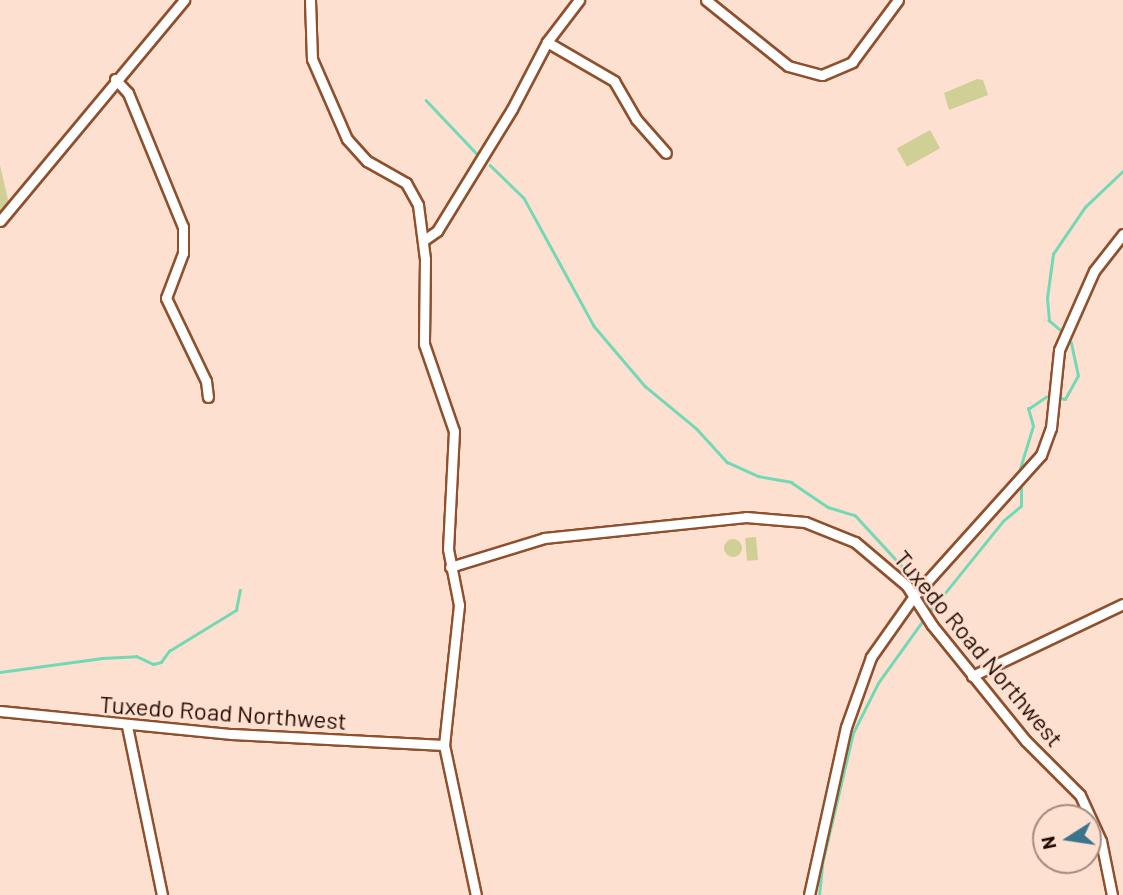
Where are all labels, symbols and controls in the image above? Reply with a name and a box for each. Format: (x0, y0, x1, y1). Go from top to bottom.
street label: Tuxedo Road Northwest (888, 544, 1070, 752)
street label: Tuxedo Road Northwest (98, 689, 348, 735)
north arrow (1032, 804, 1102, 874)
text: N (1035, 834, 1060, 852)

